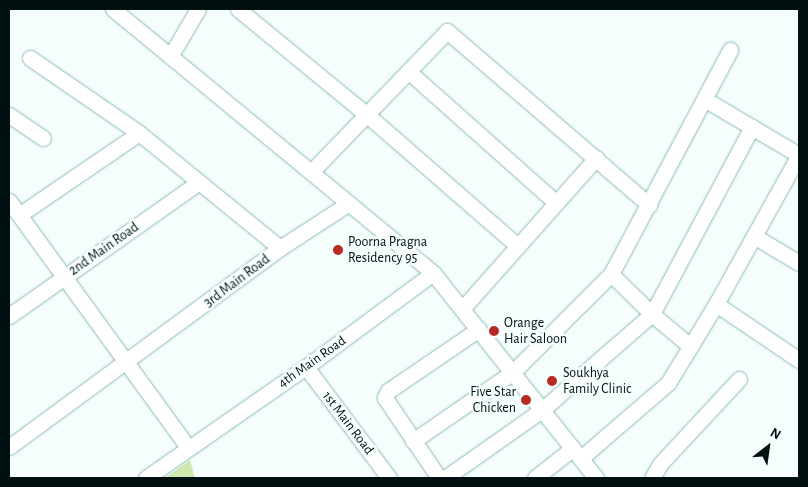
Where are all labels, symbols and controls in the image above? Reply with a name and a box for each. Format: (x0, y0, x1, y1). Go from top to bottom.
street label: 2nd Main Road (66, 219, 142, 279)
place label: Poorna Pragna Residency 95 (348, 234, 427, 266)
marker: Poorna Pragna Residency 95 (332, 244, 344, 256)
street label: 3rd Main Road (201, 251, 273, 311)
place label: Orange Hair Saloon (504, 315, 567, 348)
marker: Orange Hair Saloon (488, 325, 500, 337)
street label: 4th Main Road (275, 332, 349, 392)
place label: Soukhya Family Clinic (563, 365, 631, 398)
marker: Soukhya Family Clinic (545, 374, 559, 388)
place label: Five Star Chicken (470, 384, 516, 417)
street label: 1st Main Road (319, 388, 377, 458)
marker: Five Star Chicken (520, 394, 532, 406)
north arrow (743, 422, 793, 472)
text: N (768, 426, 783, 443)

